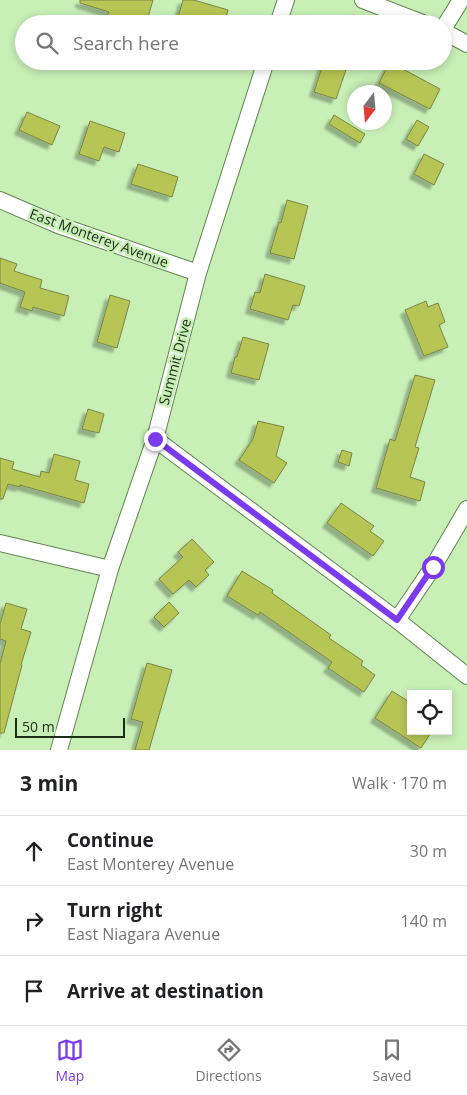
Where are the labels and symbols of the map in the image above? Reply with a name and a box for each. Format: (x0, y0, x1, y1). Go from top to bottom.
north arrow (347, 85, 392, 130)
street label: East Monterey Avenue (27, 204, 171, 272)
street label: Summit Drive (154, 316, 195, 407)
route end (144, 428, 167, 451)
route start (422, 556, 445, 579)
scale bar (15, 715, 125, 738)

